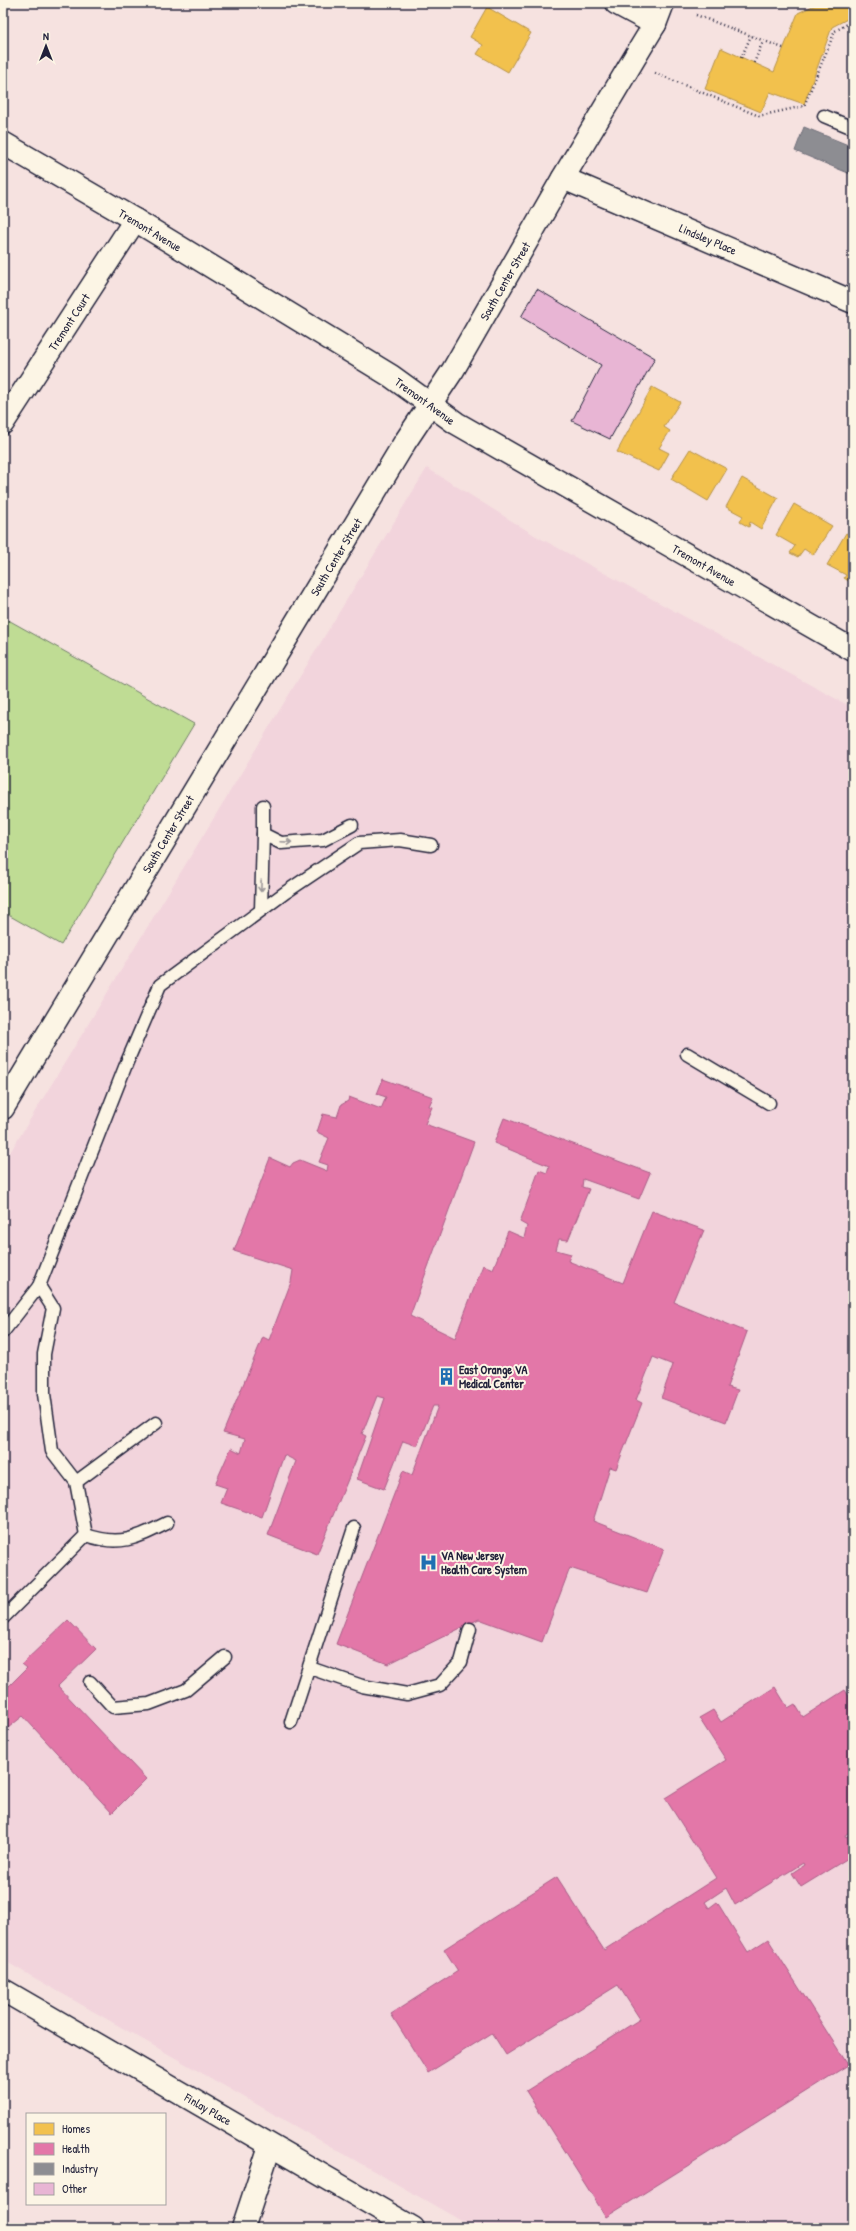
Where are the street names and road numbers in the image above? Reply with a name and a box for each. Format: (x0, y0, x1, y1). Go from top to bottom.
street label: Tremont Avenue (115, 204, 185, 256)
street label: Lindsley Place (677, 219, 740, 259)
street label: South Center Street (476, 238, 535, 323)
street label: Tremont Court (44, 289, 94, 354)
street label: Tremont Avenue (391, 373, 459, 429)
street label: South Center Street (306, 514, 366, 599)
street label: Tremont Avenue (669, 540, 739, 590)
street label: South Center Street (138, 791, 198, 876)
street label: Finlay Place (181, 2088, 235, 2129)

